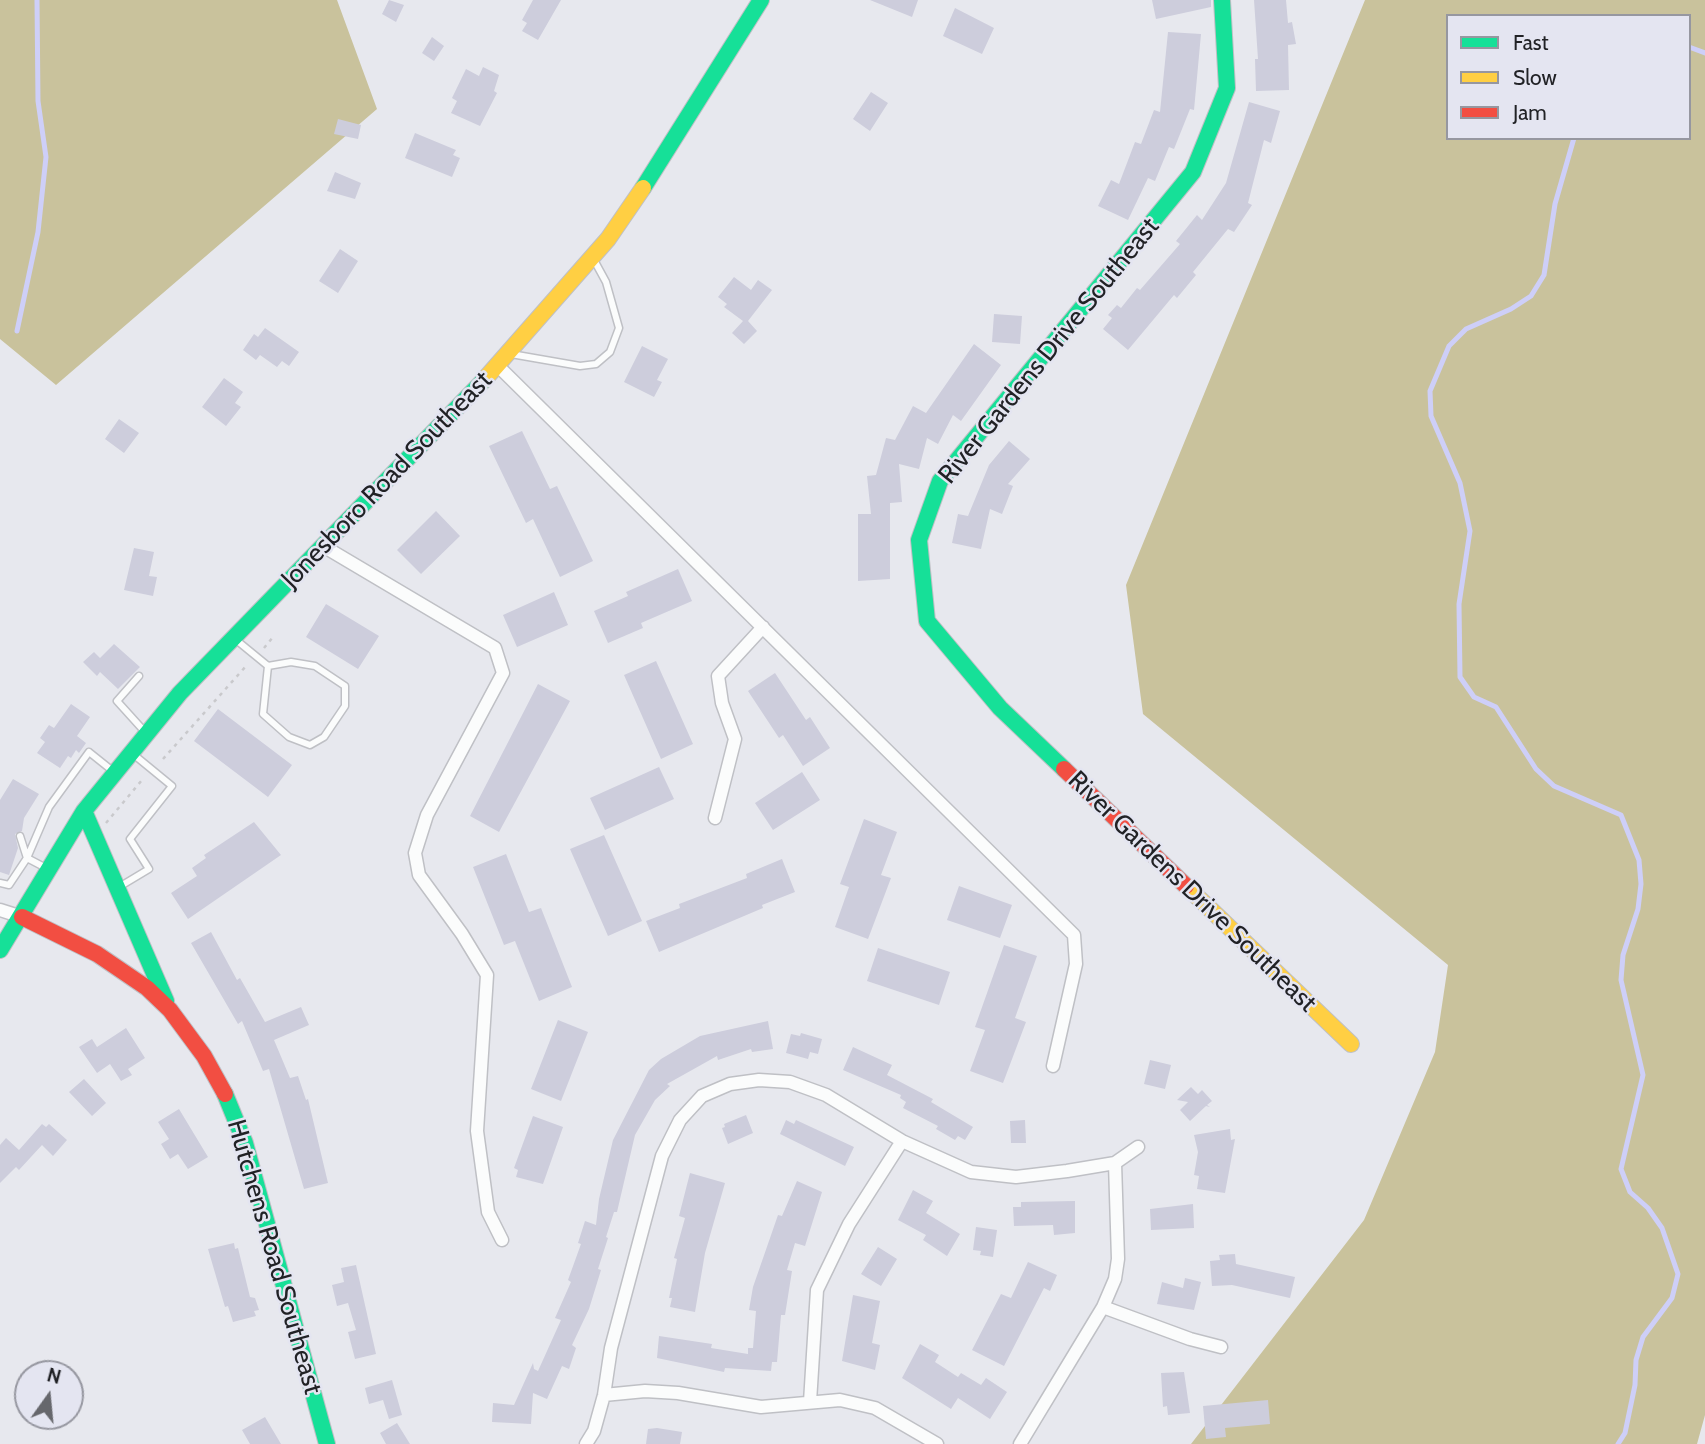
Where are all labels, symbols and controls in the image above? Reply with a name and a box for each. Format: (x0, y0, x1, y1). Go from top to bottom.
legend (1446, 14, 1691, 140)
text: Fast (1513, 30, 1549, 55)
text: Slow (1513, 65, 1557, 90)
text: Jam (1513, 100, 1547, 125)
street label: River Gardens Drive Southeast (932, 212, 1166, 490)
street label: Jonesboro Road Southeast (275, 365, 499, 595)
street label: River Gardens Drive Southeast (1061, 765, 1323, 1019)
street label: Hutchens Road Southeast (220, 1116, 328, 1398)
north arrow (14, 1360, 84, 1430)
text: N (45, 1363, 64, 1389)

